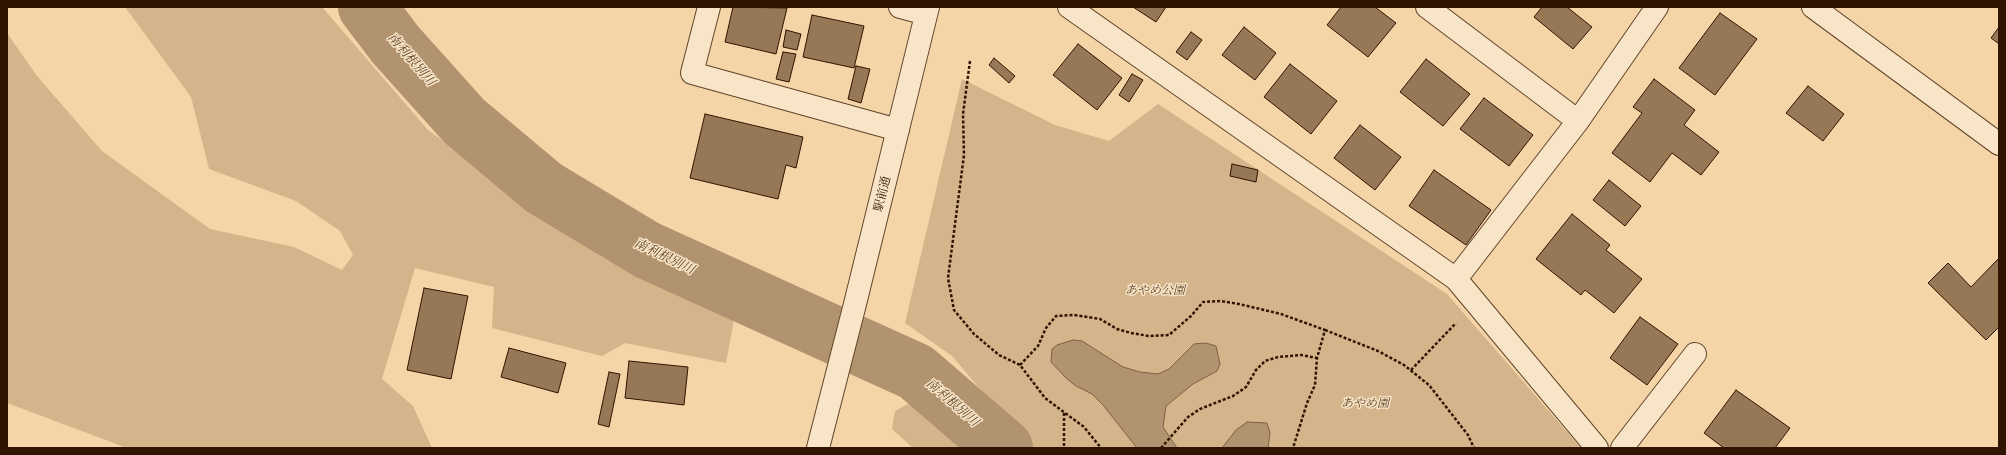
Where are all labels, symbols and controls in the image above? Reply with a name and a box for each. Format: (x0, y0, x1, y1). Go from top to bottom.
water label: 南利根別川 (384, 30, 438, 90)
street label: 駅前通 (872, 175, 894, 213)
water label: 南利根別川 (631, 236, 697, 278)
park label: あやめ公園 (1125, 284, 1185, 298)
water label: 南利根別川 (922, 376, 982, 430)
park label: あやめ園 (1341, 397, 1389, 411)

